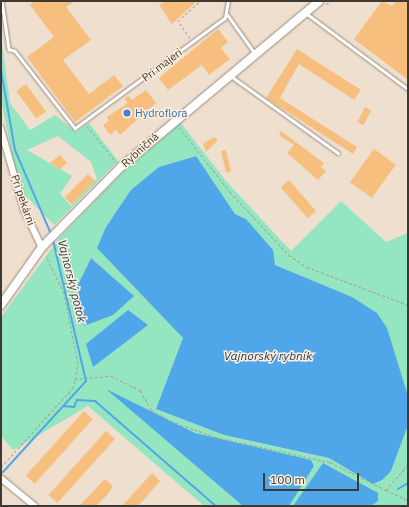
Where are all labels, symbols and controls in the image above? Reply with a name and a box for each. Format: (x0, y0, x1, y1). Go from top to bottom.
street label: Pri majeri (139, 46, 185, 84)
place label: Hydroflora (135, 106, 187, 120)
marker: Hydroflora (122, 108, 132, 118)
street label: Rybničná (119, 130, 161, 170)
street label: Pri pekárni (8, 173, 38, 227)
water label: Vajnorský potok (55, 238, 89, 324)
water label: Vajnorský rybník (224, 349, 312, 363)
scale bar (265, 465, 361, 491)
text: 100 m (270, 472, 305, 487)

